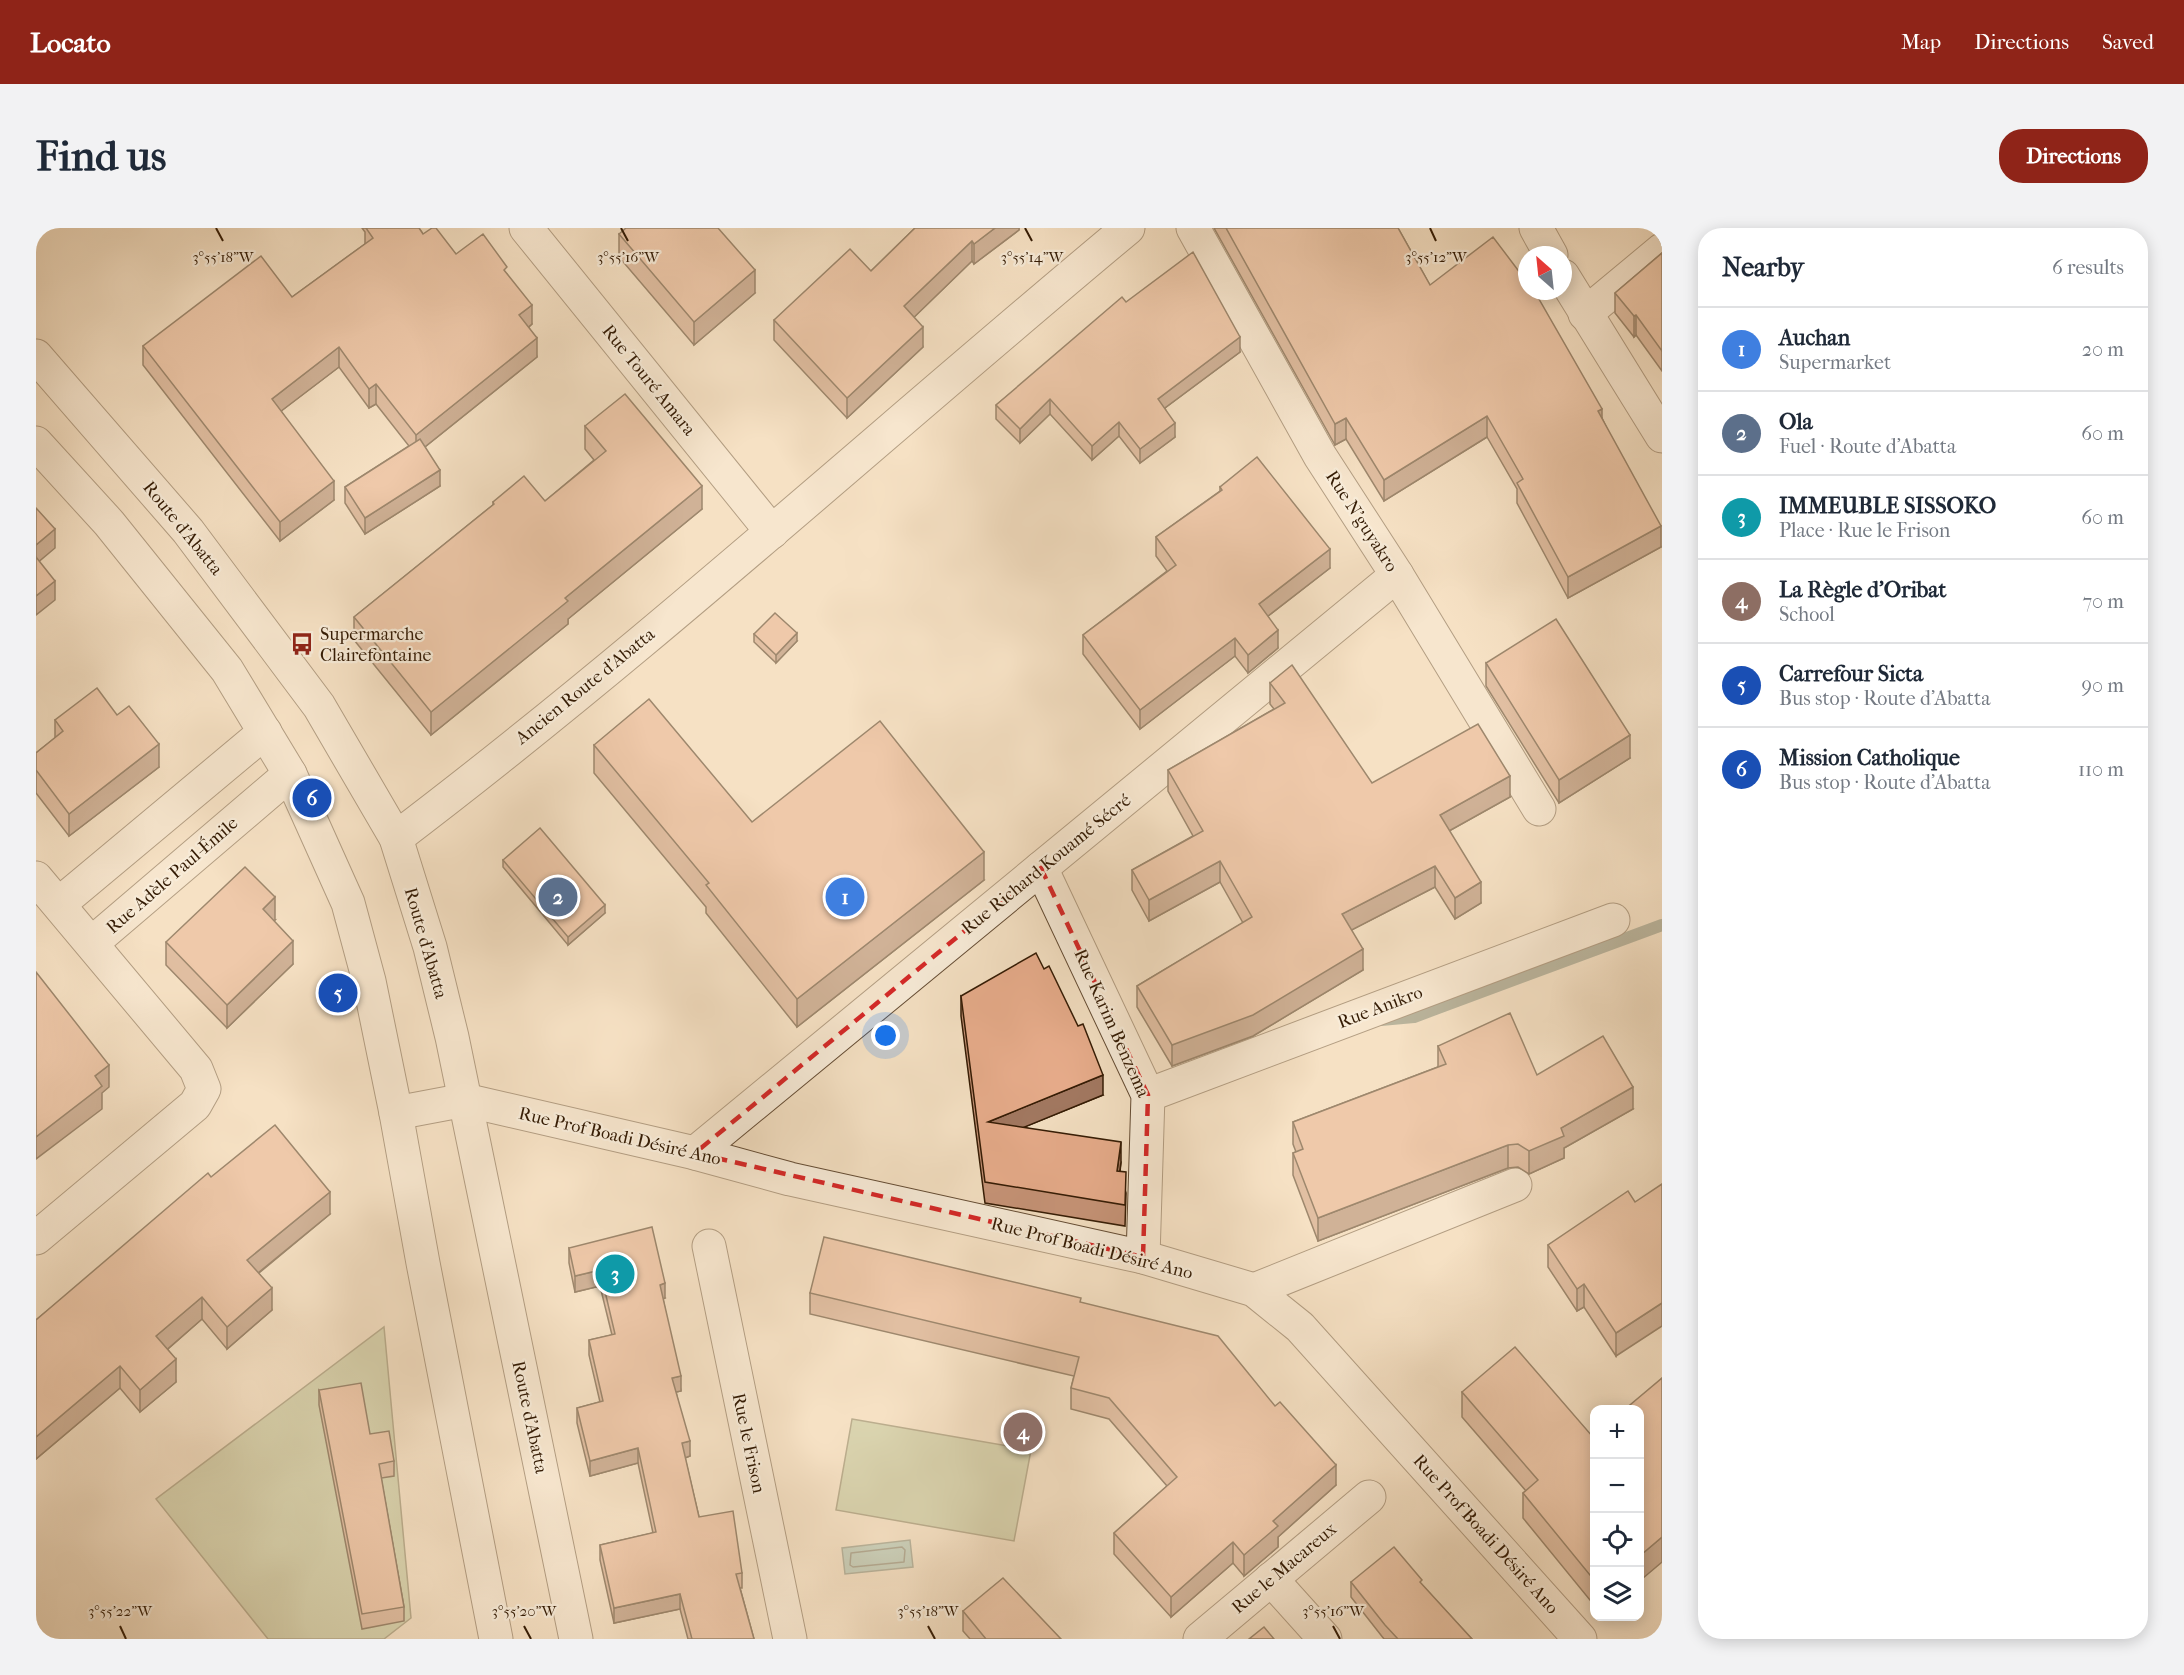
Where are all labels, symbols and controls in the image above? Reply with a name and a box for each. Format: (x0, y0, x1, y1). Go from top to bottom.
text: Locato (30, 26, 111, 59)
text: Map (1901, 30, 1941, 54)
text: Directions (1974, 30, 2069, 54)
text: Saved (2102, 30, 2154, 54)
button: Directions (1999, 129, 2148, 183)
text: Find us (36, 132, 166, 181)
north arrow (1518, 246, 1572, 300)
text: 3°55'18"W (192, 248, 255, 266)
text: 3°55'16"W (597, 248, 660, 266)
text: 3°55'14"W (1001, 248, 1065, 266)
text: 3°55'12"W (1405, 248, 1468, 266)
text: Nearby (1722, 252, 1804, 283)
text: 6 results (2052, 256, 2124, 279)
street label: Rue Touré Amara (597, 321, 700, 440)
text: Auchan (1779, 325, 1850, 351)
text: 1 (1738, 338, 1745, 361)
text: 20 m (2082, 338, 2124, 361)
text: Supermarket (1779, 351, 1891, 374)
text: Ola (1779, 409, 1813, 435)
text: 2 (1736, 422, 1747, 445)
text: 60 m (2081, 422, 2124, 445)
text: Fuel · Route d'Abatta (1779, 435, 1956, 458)
street label: Rue N'guyakro (1321, 467, 1402, 576)
street label: Route d'Abatta (138, 477, 227, 580)
text: IMMEUBLE SISSOKO (1779, 493, 1996, 519)
text: 3 (1737, 506, 1746, 529)
text: 60 m (2081, 506, 2124, 529)
text: Place · Rue le Frison (1779, 519, 1950, 542)
text: La Règle d'Oribat (1779, 577, 1946, 603)
text: 4 (1736, 590, 1747, 613)
text: 70 m (2082, 590, 2124, 613)
text: School (1779, 603, 1835, 626)
street label: Ancien Route d'Abatta (511, 623, 660, 750)
place label: Supermarche Clairefontaine (320, 624, 432, 666)
bus stop icon: Supermarche Clairefontaine (289, 631, 315, 657)
text: Carrefour Sicta (1779, 661, 1923, 687)
text: 5 (1737, 674, 1746, 697)
text: 90 m (2082, 674, 2124, 697)
text: Bus stop · Route d'Abatta (1779, 687, 1990, 710)
text: Mission Catholique (1779, 745, 1960, 771)
text: 6 (1736, 758, 1747, 781)
text: 110 m (2078, 758, 2124, 781)
text: Bus stop · Route d'Abatta (1779, 771, 1990, 794)
pin: 6 (292, 776, 332, 820)
street label: Rue Richard Kouamé Sécré (957, 790, 1135, 939)
street label: Rue Adèle Paul-Émile (102, 812, 242, 938)
pin: 2 (538, 874, 578, 920)
pin: 1 (826, 874, 864, 920)
street label: Route d'Abatta (400, 885, 452, 1002)
street label: Rue Karim Benzema (1069, 946, 1154, 1101)
pin: 5 (318, 970, 358, 1016)
street label: Rue Anikro (1335, 982, 1426, 1033)
your location (871, 1021, 900, 1050)
street label: Rue Prof Boadi Désiré Ano (517, 1103, 723, 1170)
street label: Rue Prof Boadi Désiré Ano (989, 1213, 1195, 1284)
pin: 3 (596, 1252, 634, 1296)
street label: Route d'Abatta (507, 1359, 552, 1476)
street label: Rue le Frison (728, 1391, 769, 1496)
map controls (1590, 1405, 1644, 1621)
button: + (1590, 1405, 1644, 1459)
pin: 4 (1004, 1410, 1042, 1454)
street label: Rue Prof Boadi Désiré Ano (1409, 1450, 1563, 1618)
button: − (1590, 1459, 1644, 1513)
button: locate (1590, 1513, 1644, 1567)
street label: Rue le Macareux (1228, 1518, 1341, 1618)
button: layers (1590, 1567, 1644, 1621)
text: 3°55'22"W (88, 1602, 153, 1620)
text: 3°55'20"W (492, 1602, 557, 1620)
text: 3°55'18"W (897, 1602, 960, 1620)
text: 3°55'16"W (1302, 1602, 1365, 1620)

